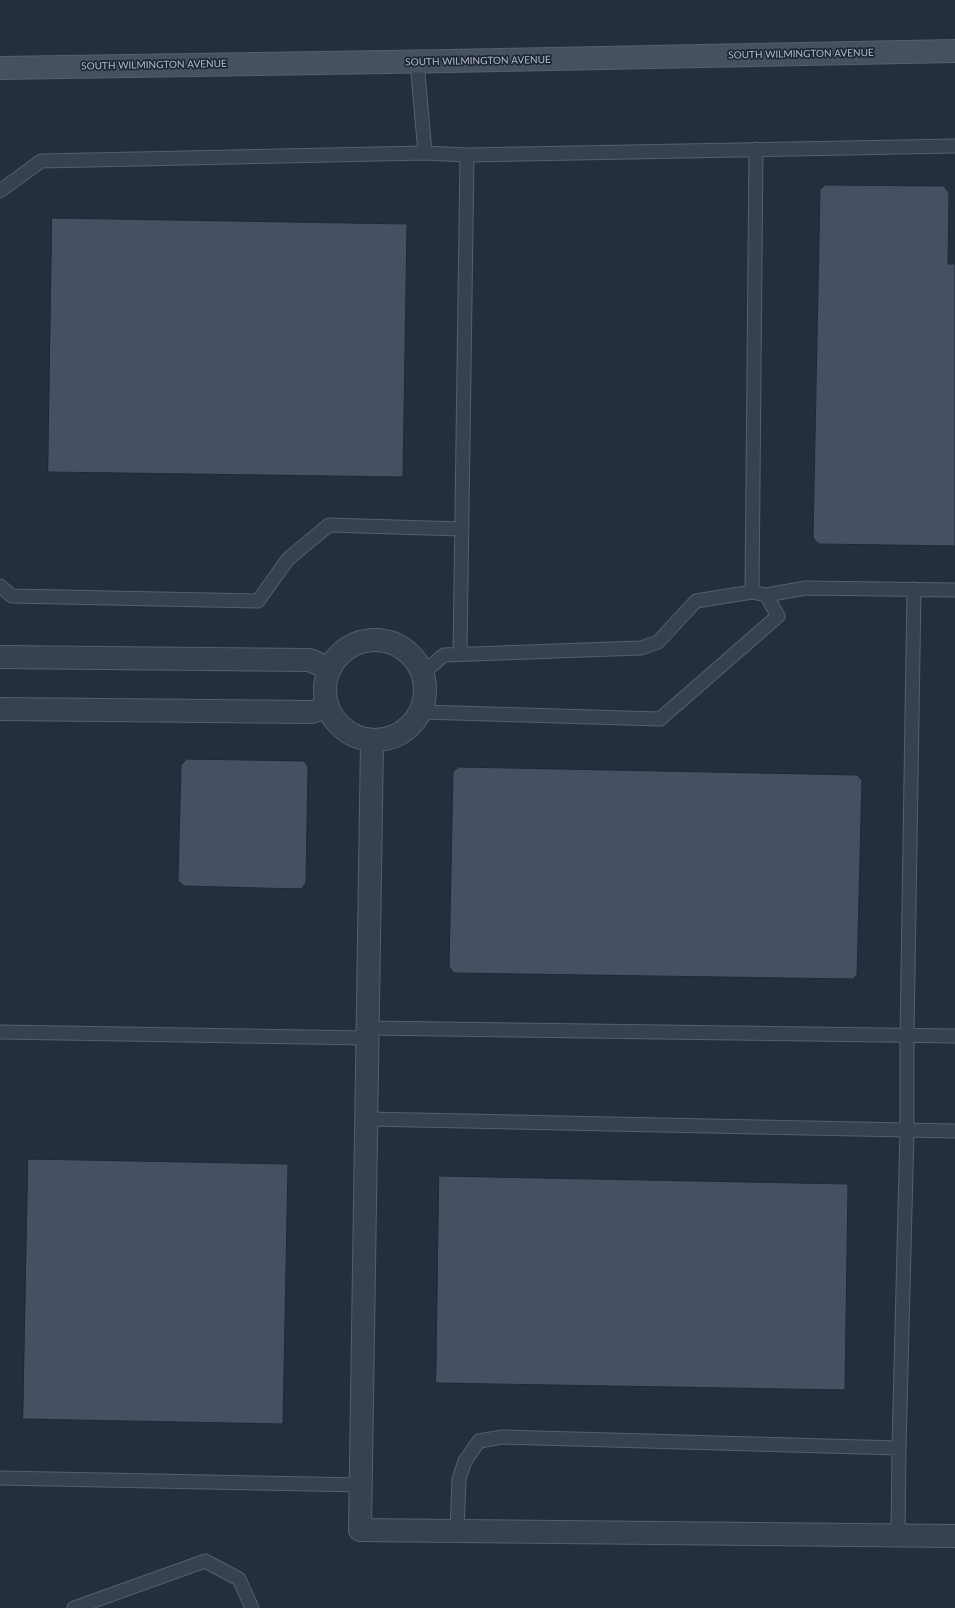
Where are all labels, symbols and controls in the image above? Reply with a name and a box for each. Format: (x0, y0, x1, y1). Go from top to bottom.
street label: SOUTH WILMINGTON AVENUE (728, 47, 874, 61)
street label: SOUTH WILMINGTON AVENUE (405, 54, 551, 68)
street label: SOUTH WILMINGTON AVENUE (81, 58, 227, 72)

